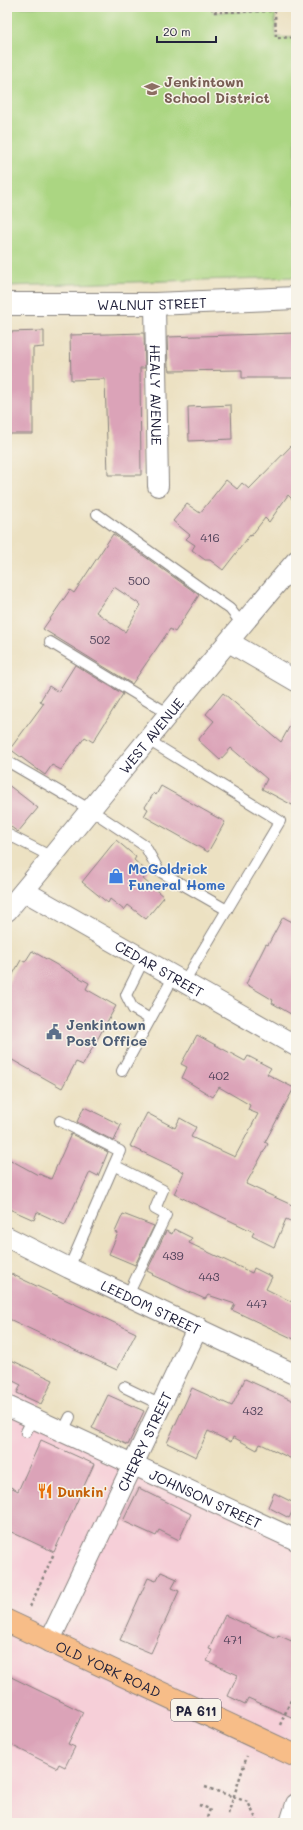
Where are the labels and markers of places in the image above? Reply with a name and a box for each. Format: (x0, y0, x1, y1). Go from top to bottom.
place label: Jenkintown School District (164, 72, 270, 107)
school or university icon: Jenkintown School District (143, 80, 161, 98)
place label: McGoldrick Funeral Home (128, 859, 225, 894)
shop icon: McGoldrick Funeral Home (107, 867, 125, 885)
place label: Jenkintown Post Office (66, 1015, 147, 1050)
public building icon: Jenkintown Post Office (45, 1023, 63, 1041)
restaurant icon: Dunkin' (36, 1482, 54, 1500)
place label: Dunkin' (57, 1482, 107, 1501)

